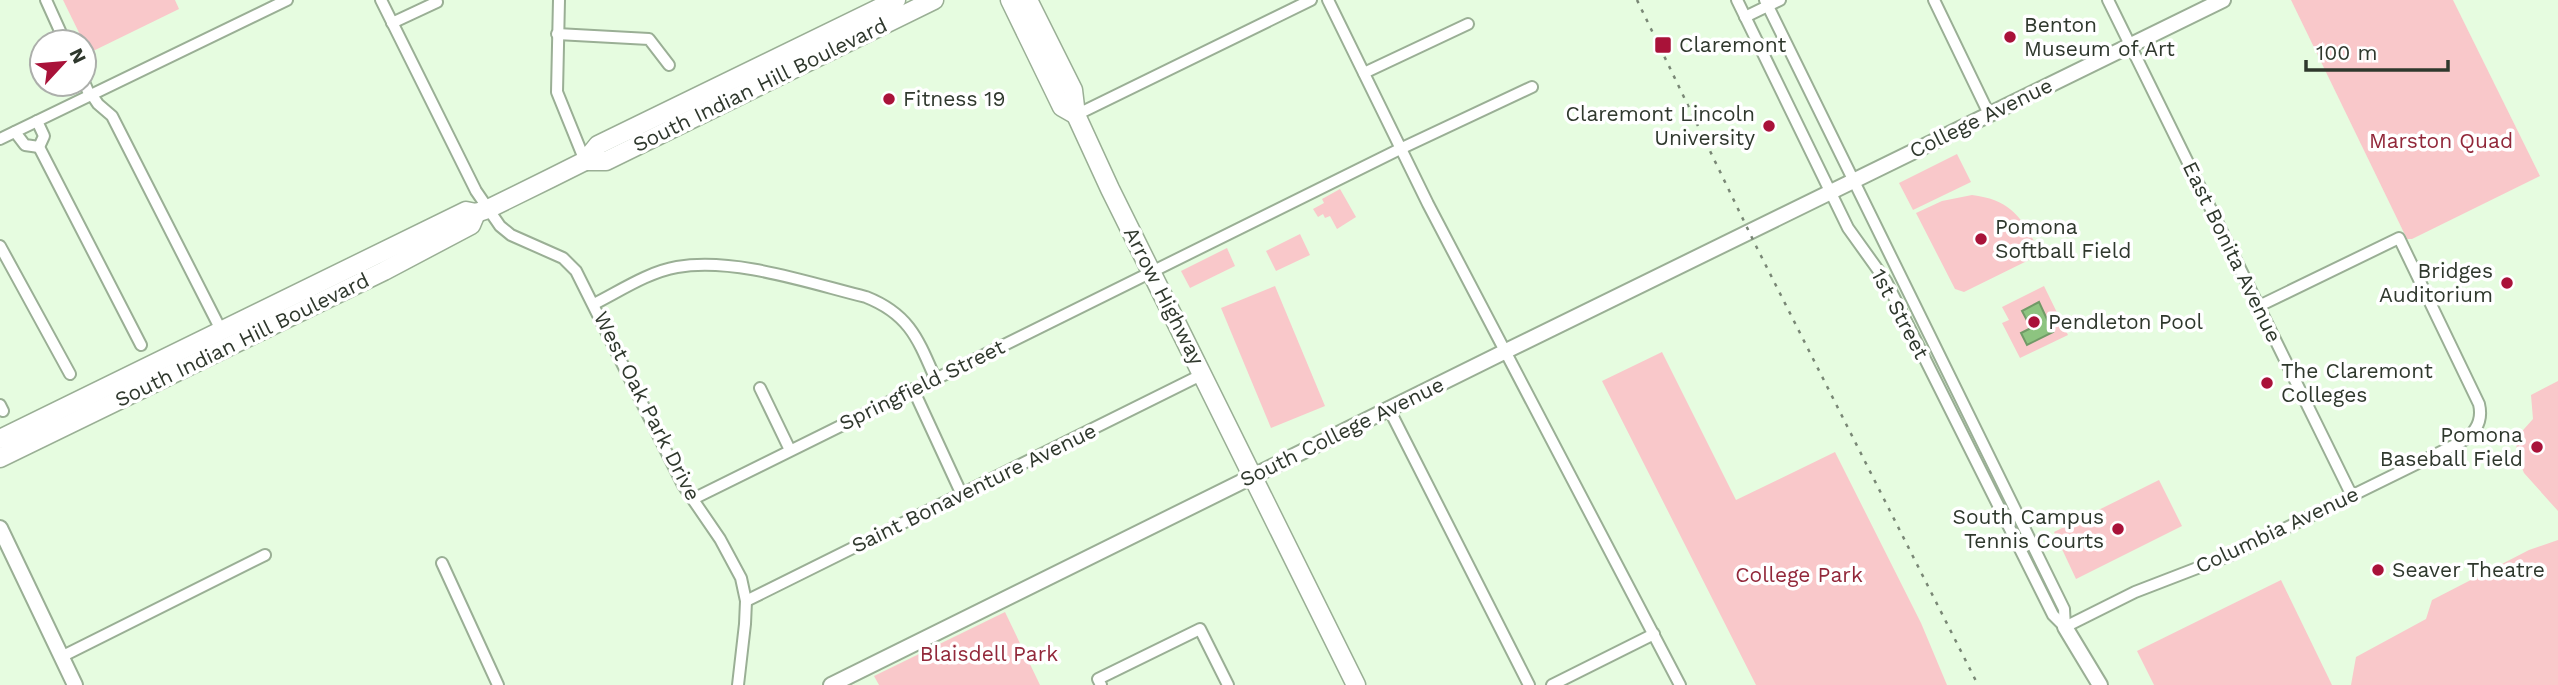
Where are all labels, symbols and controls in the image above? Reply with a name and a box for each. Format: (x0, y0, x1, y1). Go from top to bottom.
street label: South Indian Hill Boulevard (629, 12, 891, 157)
place label: Benton Museum of Art (2024, 12, 2175, 61)
north arrow (28, 28, 98, 98)
scale bar (2306, 28, 2448, 72)
marker: Benton Museum of Art (2002, 29, 2018, 45)
place label: Claremont (1679, 32, 1787, 57)
marker: Claremont (1653, 35, 1673, 55)
text: 100 m (2316, 40, 2378, 65)
text: N (64, 44, 91, 67)
street label: College Avenue (1905, 72, 2056, 163)
place label: Fitness 19 (903, 86, 1005, 111)
marker: Fitness 19 (881, 91, 897, 107)
place label: Claremont Lincoln University (1566, 101, 1755, 150)
marker: Claremont Lincoln University (1761, 118, 1777, 134)
park label: Marston Quad (2369, 128, 2513, 153)
street label: East Bonita Avenue (2178, 157, 2287, 346)
place label: Pomona Softball Field (1995, 214, 2131, 263)
street label: Arrow Highway (1119, 223, 1210, 369)
marker: Pomona Softball Field (1973, 231, 1989, 247)
place label: Bridges Auditorium (2379, 258, 2493, 307)
street label: 1st Street (1866, 264, 1935, 363)
street label: South Indian Hill Boulevard (111, 267, 373, 412)
marker: Bridges Auditorium (2499, 275, 2515, 291)
street label: West Oak Park Drive (589, 307, 706, 505)
place label: Pendleton Pool (2048, 309, 2204, 334)
marker: Pendleton Pool (2026, 314, 2042, 330)
street label: Springfield Street (835, 334, 1009, 435)
place label: The Claremont Colleges (2281, 358, 2433, 407)
street label: South College Avenue (1236, 371, 1448, 492)
marker: The Claremont Colleges (2259, 375, 2275, 391)
street label: Saint Bonaventure Avenue (847, 417, 1100, 558)
place label: Pomona Baseball Field (2380, 422, 2523, 471)
marker: Pomona Baseball Field (2529, 439, 2545, 455)
street label: Columbia Avenue (2191, 481, 2362, 578)
place label: South Campus Tennis Courts (1953, 504, 2104, 553)
marker: South Campus Tennis Courts (2110, 521, 2126, 537)
place label: Seaver Theatre (2392, 557, 2545, 582)
park label: College Park (1735, 562, 1863, 587)
marker: Seaver Theatre (2370, 562, 2386, 578)
park label: Blaisdell Park (920, 641, 1058, 666)

